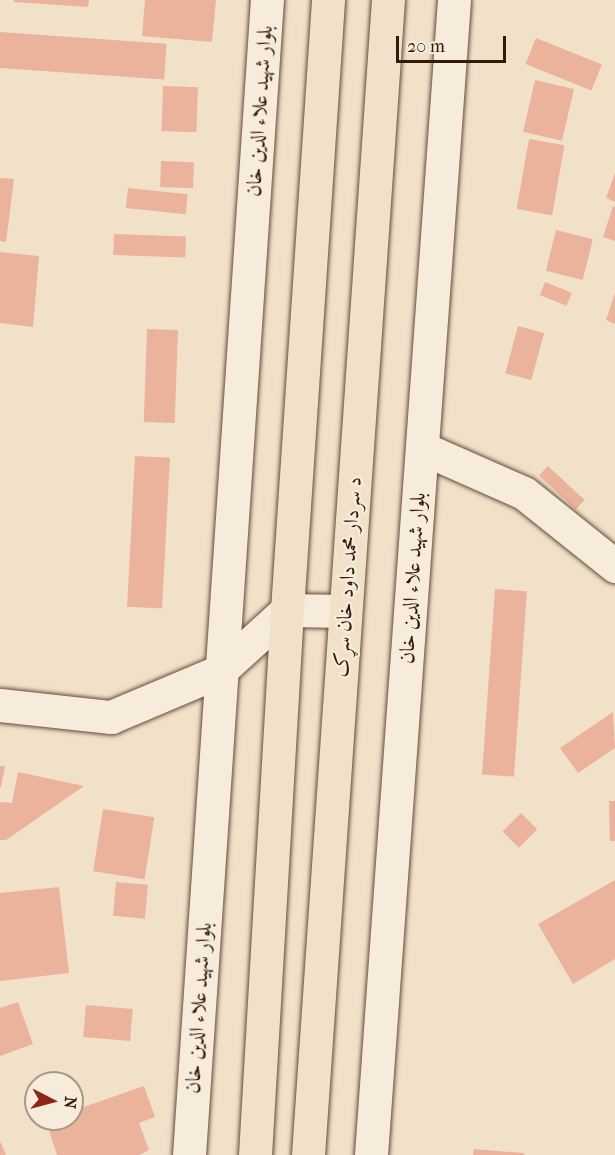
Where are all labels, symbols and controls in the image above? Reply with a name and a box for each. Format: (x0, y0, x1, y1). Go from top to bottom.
street label: بلوار شهید علاء الدین خان (240, 24, 278, 198)
scale bar (399, 24, 508, 62)
text: 20 m (407, 36, 445, 57)
street label: د سردار محمد داود خان سړک (327, 476, 367, 678)
street label: بلوار شهید علاء الدین خان (393, 491, 431, 665)
street label: بلوار شهید علاء الدین خان (179, 921, 217, 1095)
north arrow (24, 1071, 84, 1131)
text: N (60, 1096, 80, 1110)

